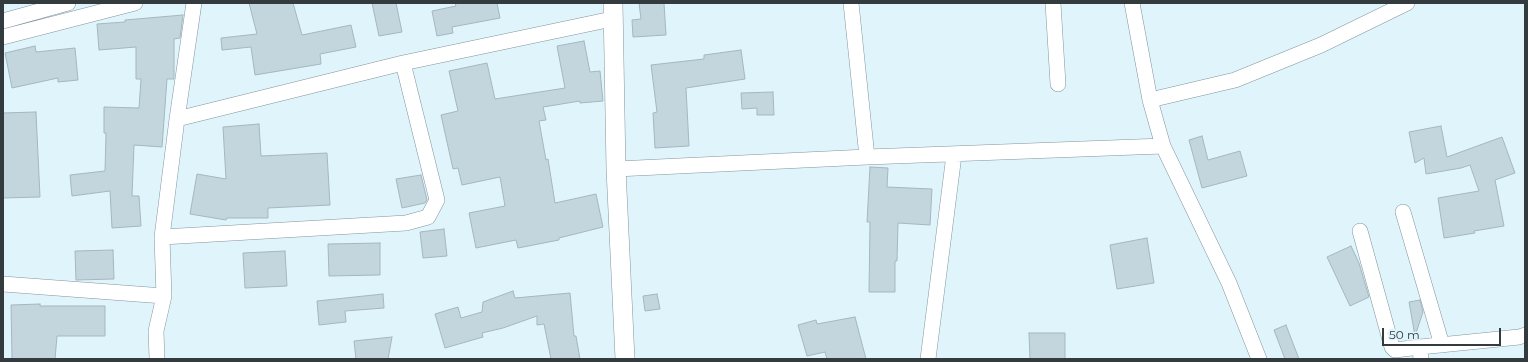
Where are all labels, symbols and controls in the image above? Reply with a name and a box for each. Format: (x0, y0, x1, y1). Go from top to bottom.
scale bar (1384, 320, 1503, 346)
text: 50 m (1389, 327, 1420, 342)

